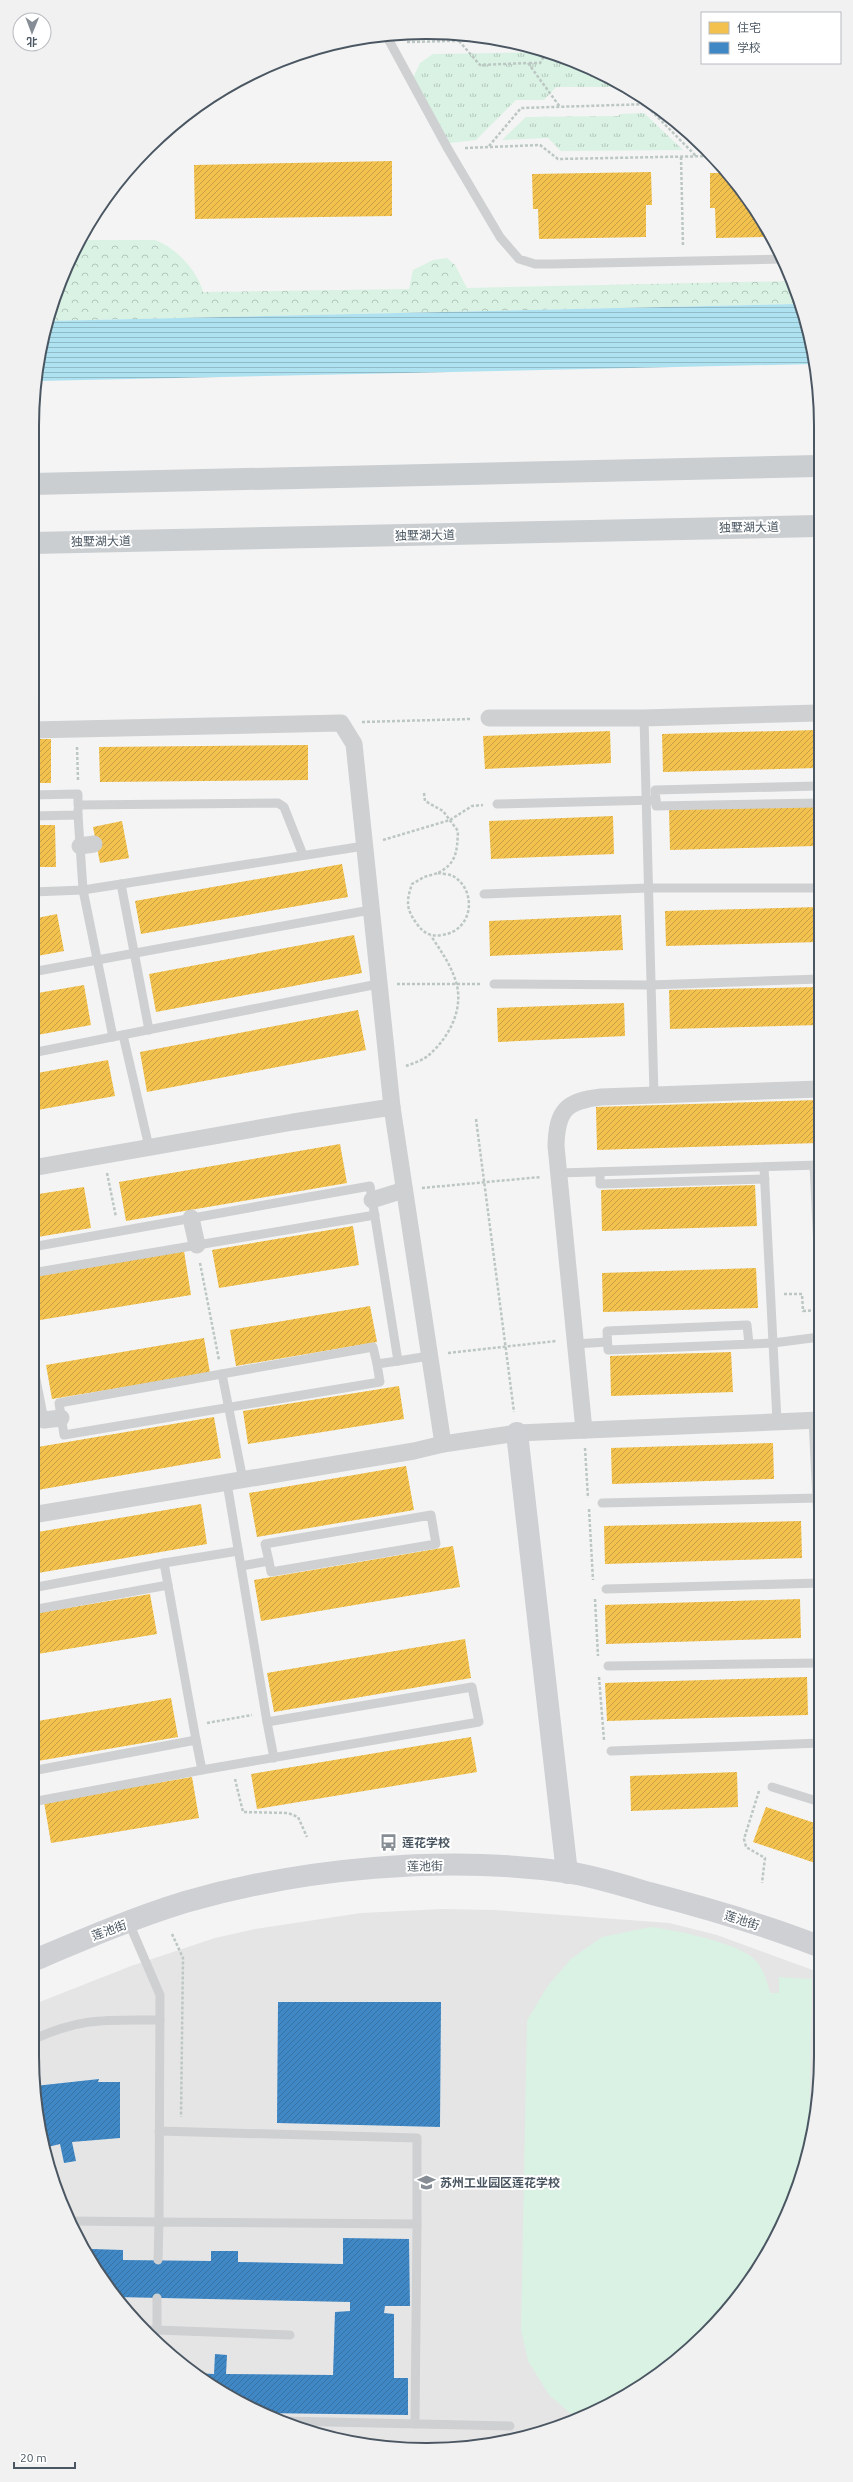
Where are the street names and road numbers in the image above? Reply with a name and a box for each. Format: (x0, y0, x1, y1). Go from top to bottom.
street label: 独墅湖大道 (719, 520, 779, 534)
street label: 独墅湖大道 (395, 528, 455, 542)
street label: 独墅湖大道 (71, 534, 131, 548)
street label: 莲池街 (407, 1859, 443, 1873)
street label: 莲池街 (723, 1908, 761, 1932)
street label: 莲池街 (90, 1918, 128, 1942)

